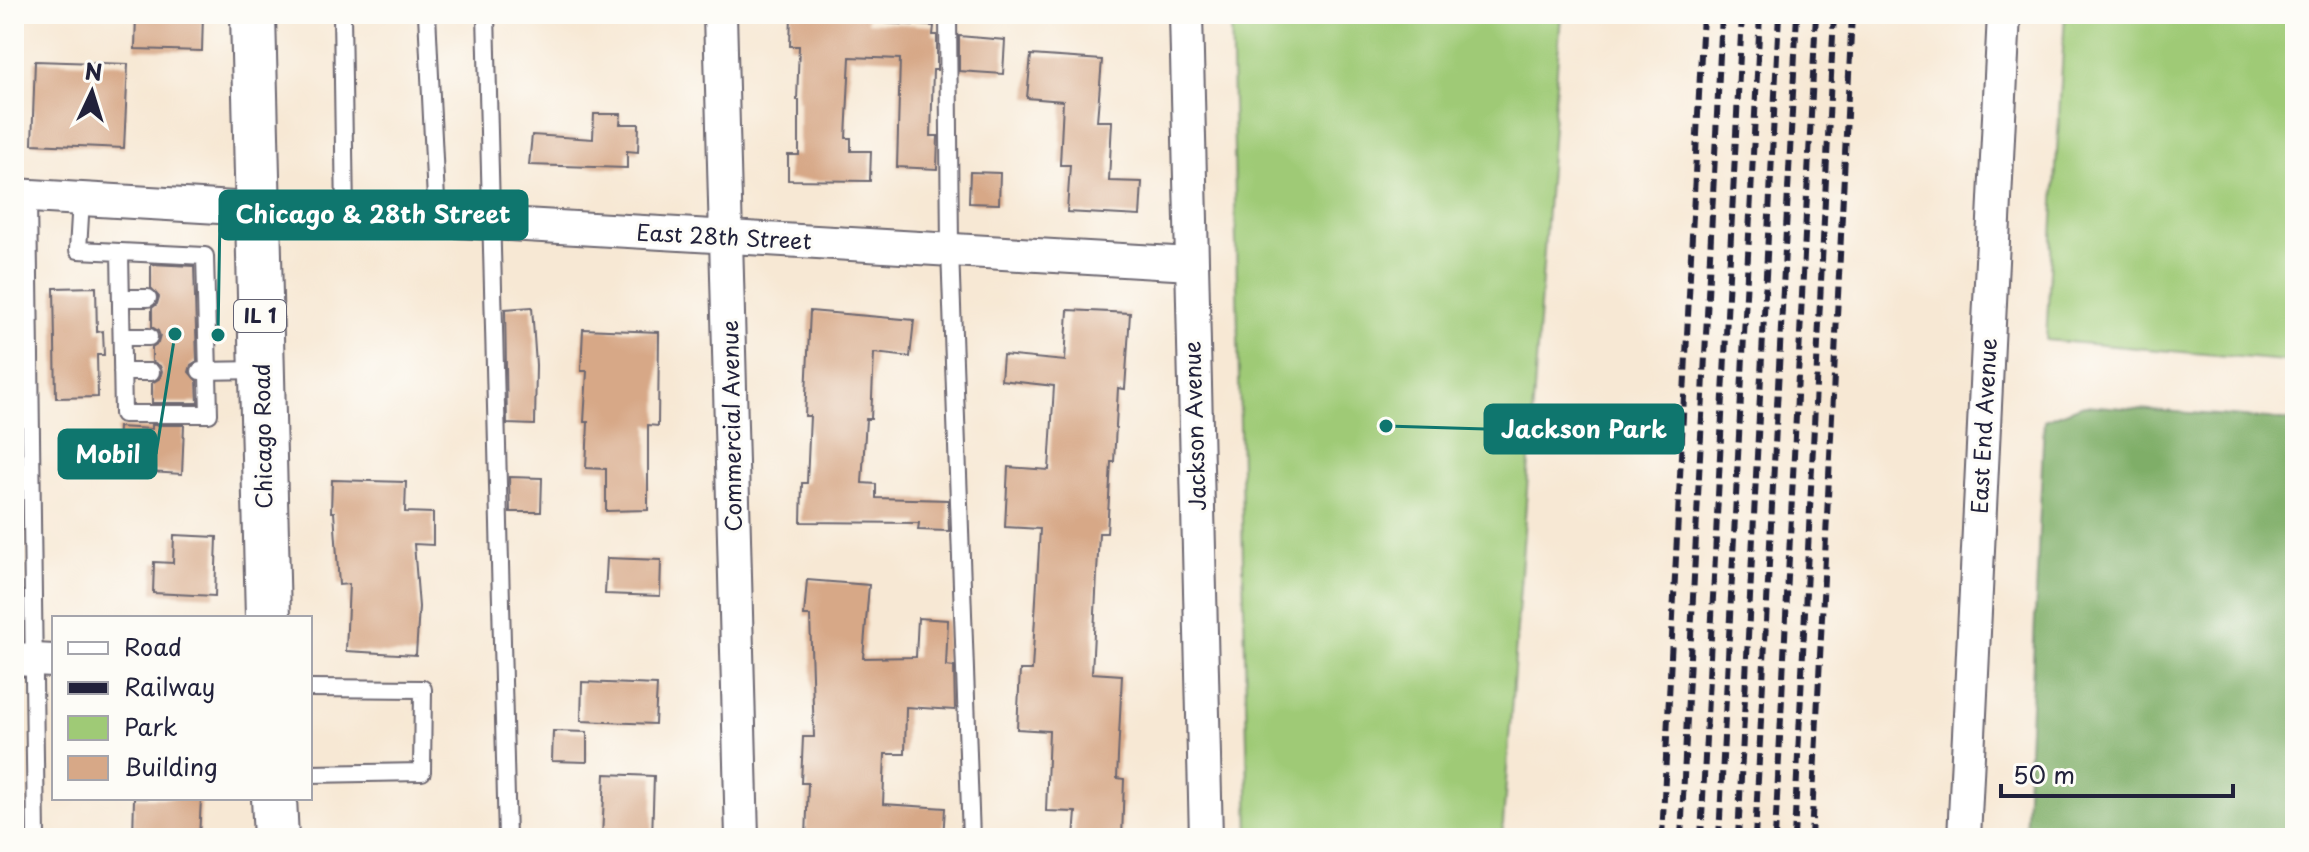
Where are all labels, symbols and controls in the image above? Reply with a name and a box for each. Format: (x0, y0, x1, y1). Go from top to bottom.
north arrow (52, 52, 132, 132)
text: N (84, 53, 103, 88)
callout: Chicago & 28th Street (220, 191, 527, 239)
text: Chicago & 28th Street (236, 195, 510, 231)
street label: East 28th Street (636, 214, 813, 257)
road number: IL 1 (234, 300, 286, 332)
street label: Commercial Avenue (712, 320, 749, 532)
street label: East End Avenue (1961, 337, 2004, 515)
street label: Jackson Avenue (1174, 341, 1213, 511)
street label: Chicago Road (244, 363, 279, 509)
callout: Jackson Park (1485, 405, 1683, 453)
text: Jackson Park (1501, 410, 1667, 446)
callout: Mobil (59, 430, 156, 478)
text: Mobil (75, 435, 141, 471)
legend (52, 616, 312, 800)
text: Road (124, 628, 182, 664)
text: Railway (124, 668, 215, 704)
text: Park (124, 708, 178, 744)
text: Building (124, 748, 218, 784)
scale bar (2001, 748, 2233, 798)
text: 50 m (2013, 756, 2075, 792)

